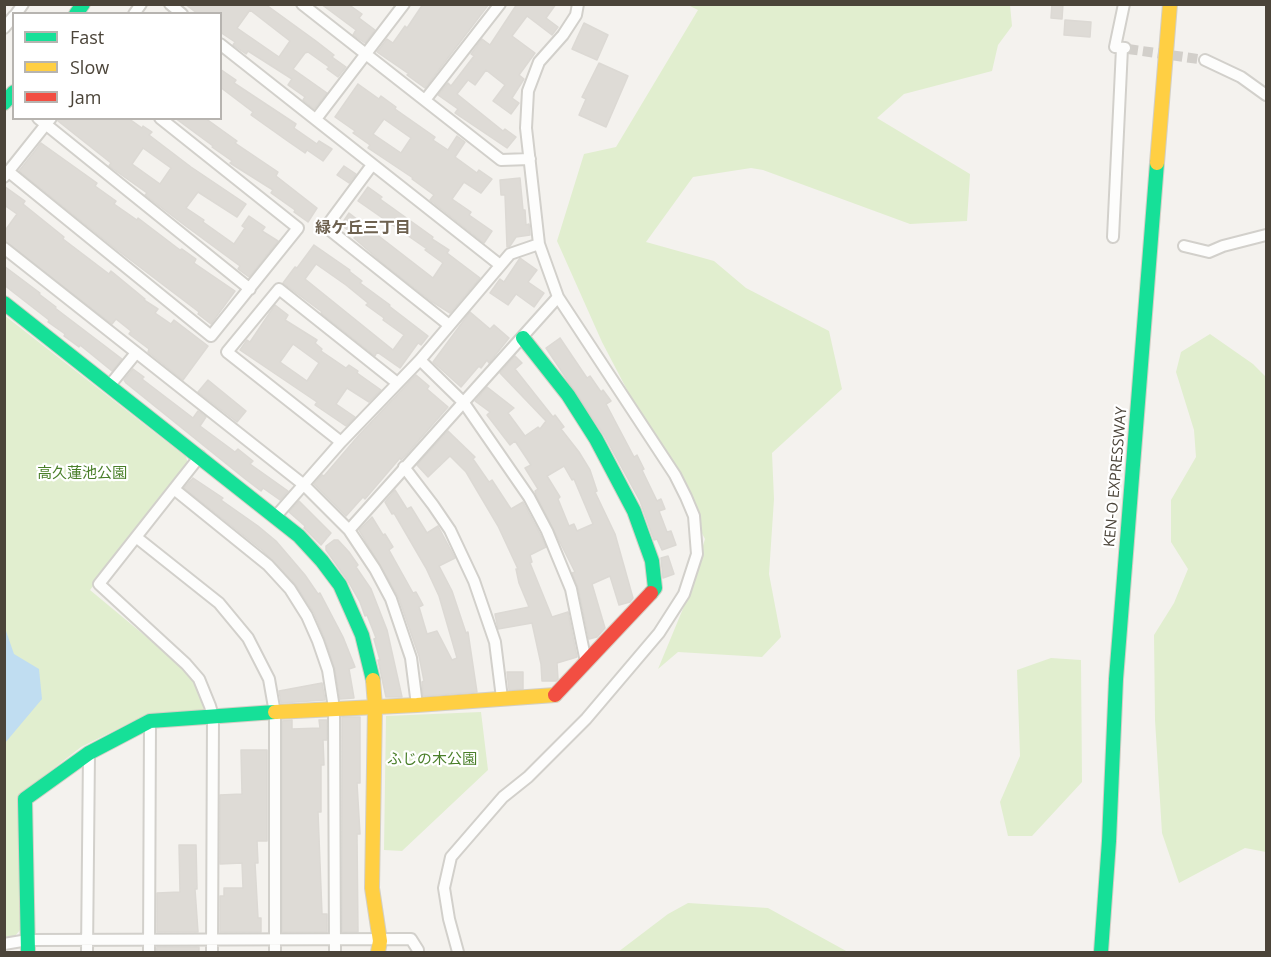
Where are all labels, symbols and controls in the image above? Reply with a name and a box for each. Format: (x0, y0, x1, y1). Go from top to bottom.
legend (12, 12, 222, 120)
text: Fast (70, 25, 104, 49)
text: Slow (70, 55, 109, 79)
text: Jam (70, 85, 102, 109)
district label: 緑ケ丘三丁目 (315, 218, 411, 238)
street label: KEN-O EXPRESSWAY (1101, 406, 1131, 548)
park label: 高久蓮池公園 (37, 465, 127, 483)
park label: ふじの木公園 (387, 751, 477, 769)

